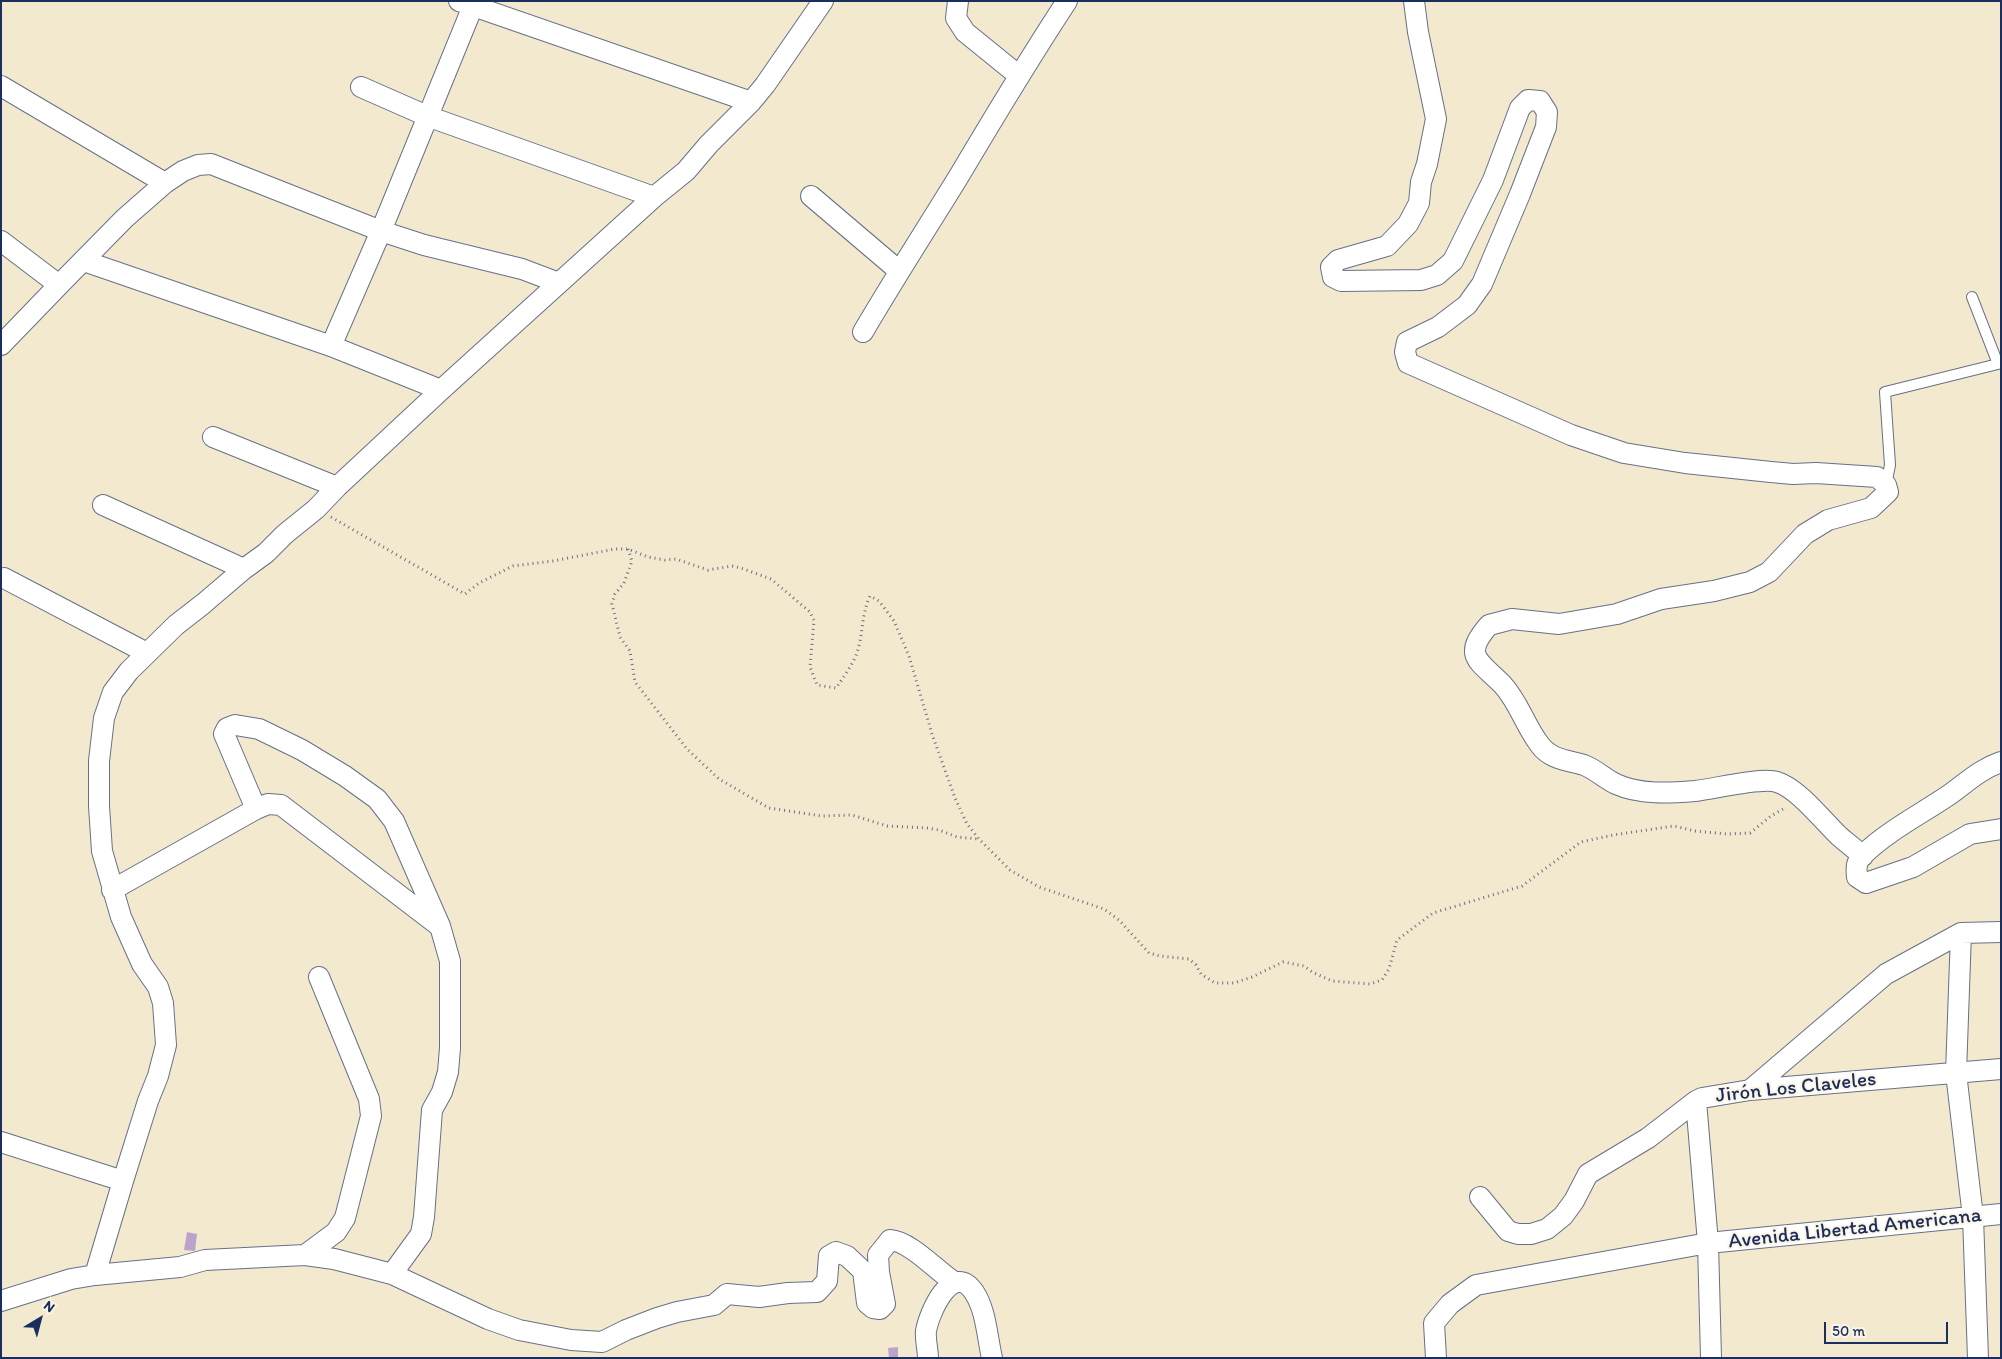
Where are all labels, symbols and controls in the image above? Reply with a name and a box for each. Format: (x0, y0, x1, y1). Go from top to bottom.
street label: Jirón Los Claveles (1714, 1067, 1878, 1109)
street label: Avenida Libertad Americana (1727, 1203, 1983, 1255)
north arrow (15, 1294, 65, 1344)
text: N (40, 1297, 58, 1316)
scale bar (1827, 1312, 1951, 1344)
text: 50 m (1832, 1322, 1865, 1340)

